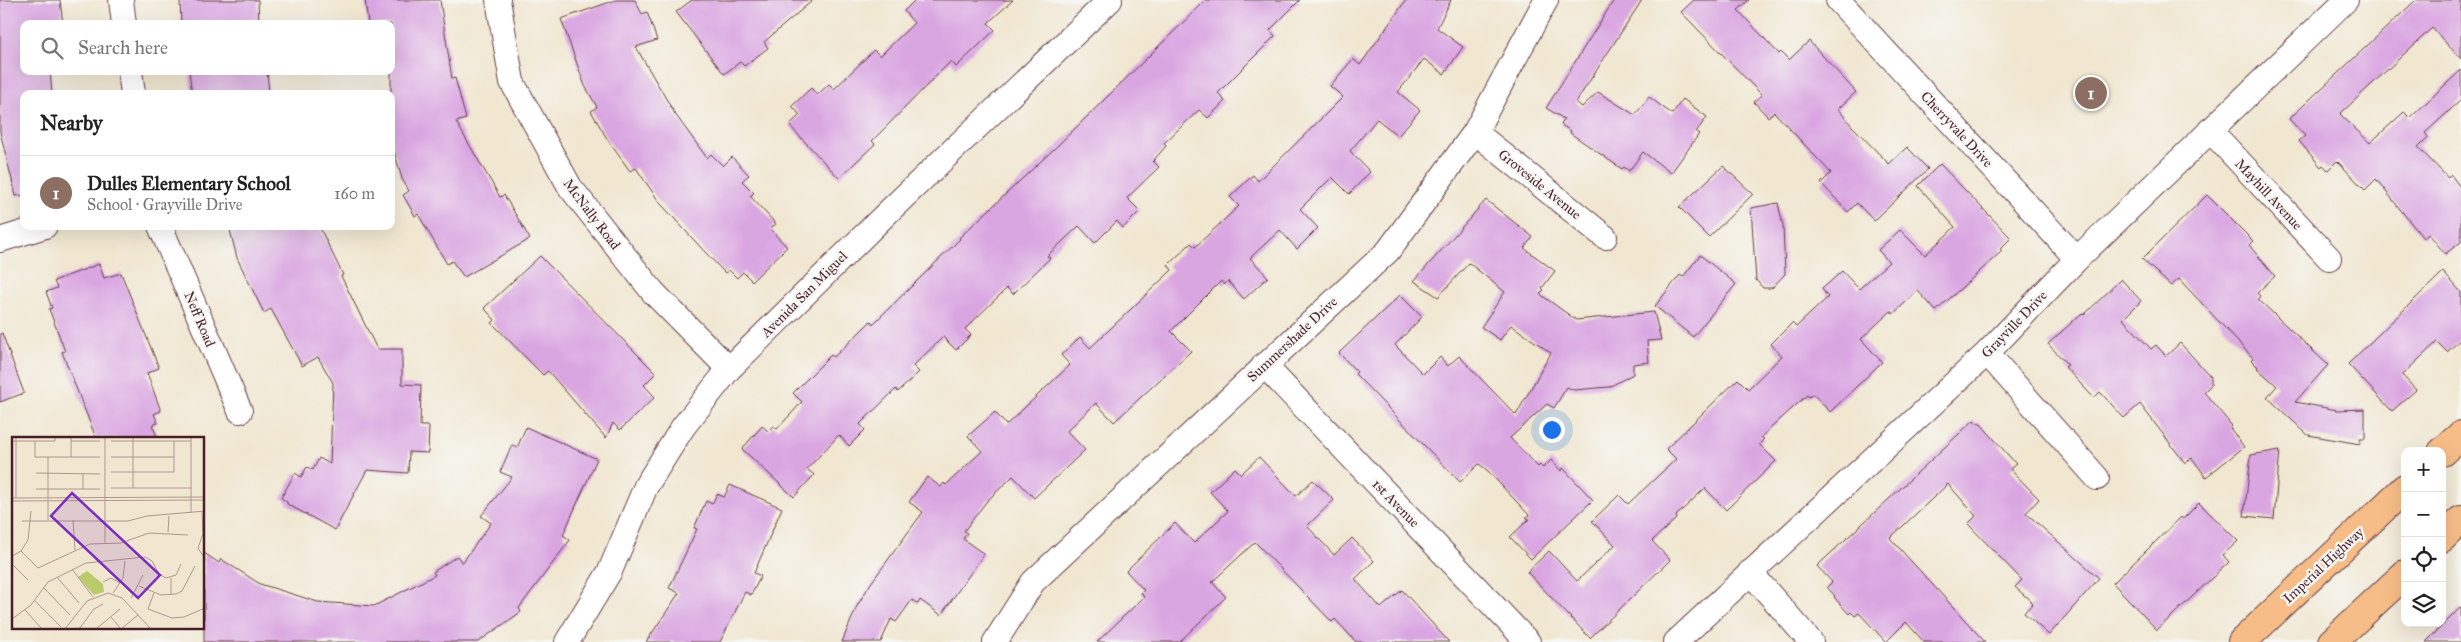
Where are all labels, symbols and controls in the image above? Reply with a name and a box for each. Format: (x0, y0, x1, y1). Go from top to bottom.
search box (20, 20, 395, 75)
icon: search (38, 34, 66, 62)
text: Search here (78, 36, 168, 59)
pin: 1 (2075, 74, 2107, 112)
street label: Cherryvale Drive (1917, 88, 1996, 171)
text: Nearby (40, 110, 103, 136)
street label: Groveside Avenue (1495, 146, 1585, 223)
street label: Mayhill Avenue (2231, 155, 2306, 233)
text: Dulles Elementary School (87, 172, 291, 195)
street label: McNally Road (559, 175, 624, 253)
text: 1 (53, 184, 59, 203)
text: 160 m (334, 184, 375, 203)
text: School · Grayville Drive (87, 195, 242, 214)
street label: Avenida San Miguel (757, 247, 851, 342)
street label: Grayville Drive (1978, 287, 2051, 362)
street label: Neff Road (180, 289, 219, 350)
street label: Summershade Drive (1244, 293, 1341, 386)
your location (1539, 417, 1565, 443)
inset map (12, 437, 205, 630)
map controls (2401, 447, 2446, 627)
button: + (2401, 447, 2446, 492)
street label: 1st Avenue (1368, 476, 1423, 531)
button: − (2401, 492, 2446, 537)
street label: Imperial Highway (2280, 523, 2367, 607)
button: locate (2401, 537, 2446, 582)
button: layers (2401, 582, 2446, 627)

